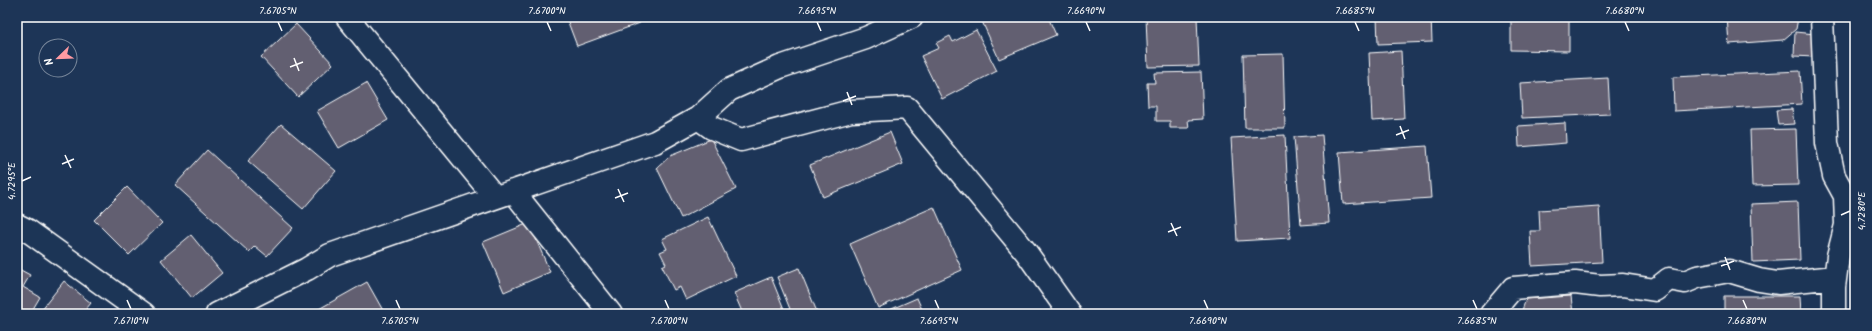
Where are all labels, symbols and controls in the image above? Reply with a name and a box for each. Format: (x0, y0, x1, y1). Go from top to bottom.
text: 7.6705°N (259, 3, 297, 19)
text: 7.6700°N (528, 3, 566, 19)
text: 7.6695°N (798, 3, 836, 19)
text: 7.6690°N (1067, 3, 1105, 19)
text: 7.6685°N (1335, 3, 1375, 19)
text: 7.6680°N (1605, 3, 1645, 19)
north arrow (38, 38, 78, 78)
text: N (40, 55, 59, 68)
text: 4.7295°E (4, 161, 20, 200)
text: 4.7280°E (1854, 191, 1870, 230)
text: 7.6710°N (113, 313, 149, 329)
text: 7.6705°N (381, 313, 419, 329)
text: 7.6700°N (650, 313, 688, 329)
text: 7.6695°N (920, 313, 958, 329)
text: 7.6690°N (1189, 313, 1227, 329)
text: 7.6685°N (1457, 313, 1497, 329)
text: 7.6680°N (1727, 313, 1767, 329)

